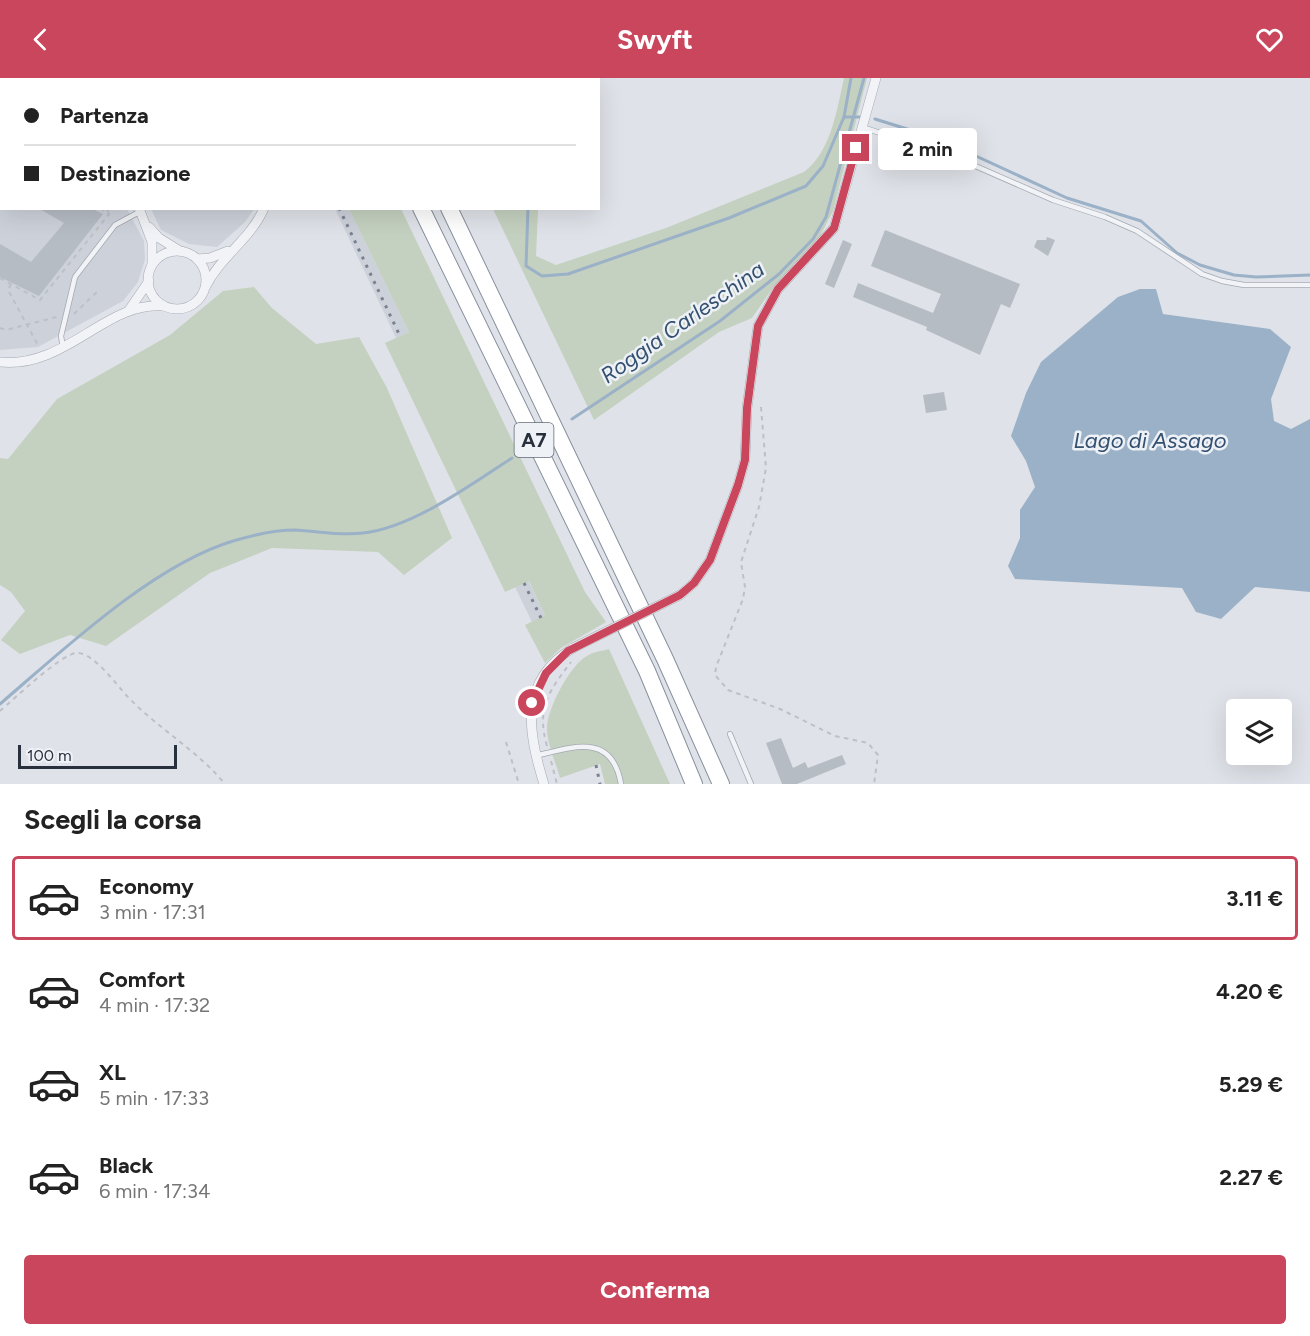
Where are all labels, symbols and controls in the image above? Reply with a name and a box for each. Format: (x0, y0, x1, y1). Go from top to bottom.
icon: back (24, 23, 57, 56)
text: Swyft (617, 23, 693, 56)
icon: heart (1253, 23, 1286, 56)
text: Partenza (60, 102, 149, 129)
callout: 2 min (877, 127, 976, 169)
route end (842, 134, 869, 161)
text: 2 min (902, 137, 953, 161)
text: Destinazione (60, 160, 190, 187)
water label: Roggia Carleschina (595, 256, 770, 389)
road number: A7 (514, 423, 554, 457)
water label: Lago di Assago (1073, 427, 1227, 454)
route start (518, 689, 545, 716)
map controls (1226, 699, 1292, 765)
button: layers (1226, 699, 1292, 765)
scale bar (18, 742, 177, 770)
text: 100 m (27, 746, 72, 765)
text: Scegli la corsa (24, 803, 202, 836)
icon: car (27, 871, 81, 925)
text: Economy (99, 873, 194, 900)
text: 3.11 € (1226, 885, 1283, 912)
text: 3 min · 17:31 (99, 900, 206, 924)
icon: car (27, 964, 81, 1018)
text: Comfort (99, 966, 185, 993)
text: 4.20 € (1216, 978, 1283, 1005)
text: 4 min · 17:32 (99, 993, 210, 1017)
icon: car (27, 1057, 81, 1111)
text: XL (99, 1059, 126, 1086)
text: 5.29 € (1219, 1071, 1283, 1098)
text: 5 min · 17:33 (99, 1086, 209, 1110)
icon: car (27, 1150, 81, 1204)
text: Black (99, 1152, 153, 1179)
text: 2.27 € (1219, 1164, 1283, 1191)
text: 6 min · 17:34 (99, 1179, 210, 1203)
button: Conferma (24, 1255, 1286, 1324)

